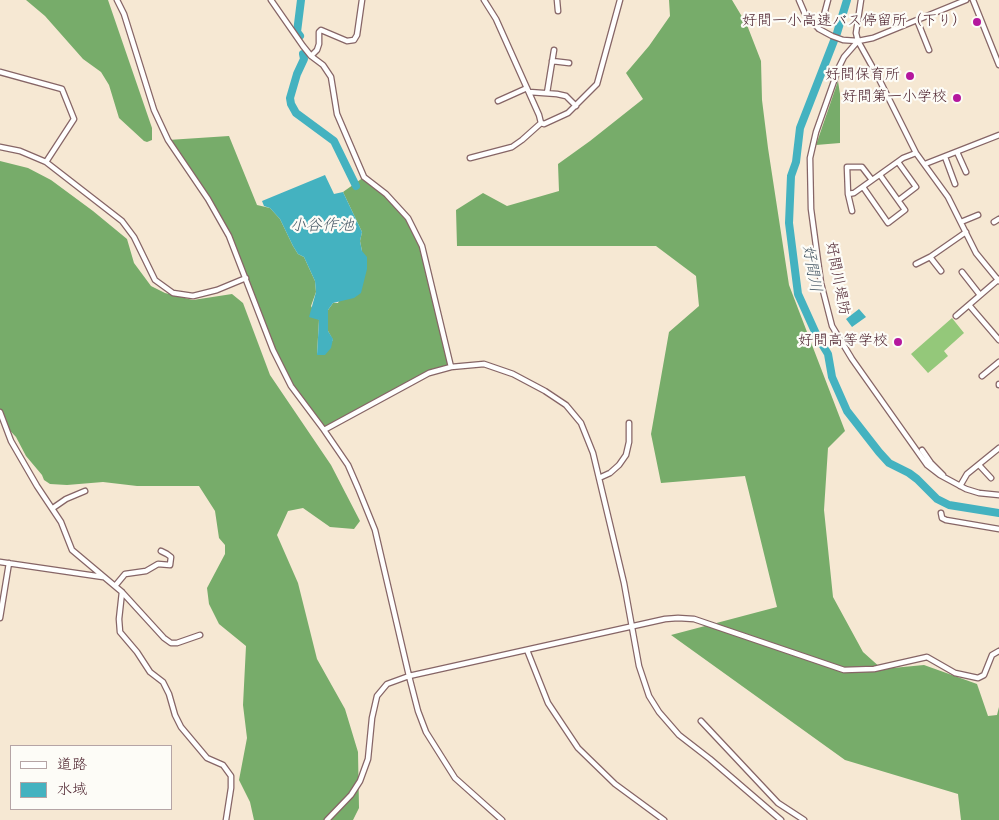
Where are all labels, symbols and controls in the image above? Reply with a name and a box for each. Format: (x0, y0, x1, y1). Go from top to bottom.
place label: 好間一小高速バス停留所（下り） (742, 13, 967, 31)
marker: 好間一小高速バス停留所（下り） (971, 16, 983, 28)
place label: 好間保育所 (825, 67, 900, 85)
marker: 好間保育所 (904, 70, 916, 82)
place label: 好間第一小学校 (842, 89, 947, 107)
marker: 好間第一小学校 (951, 92, 963, 104)
water label: 小谷作池 (290, 217, 354, 237)
street label: 好間川堤防 (820, 240, 852, 318)
water label: 好間川 (796, 244, 824, 294)
place label: 好間高等学校 (798, 333, 888, 351)
marker: 好間高等学校 (892, 336, 904, 348)
legend (10, 745, 172, 810)
text: 道路 (57, 753, 87, 777)
text: 水域 (57, 778, 87, 802)

